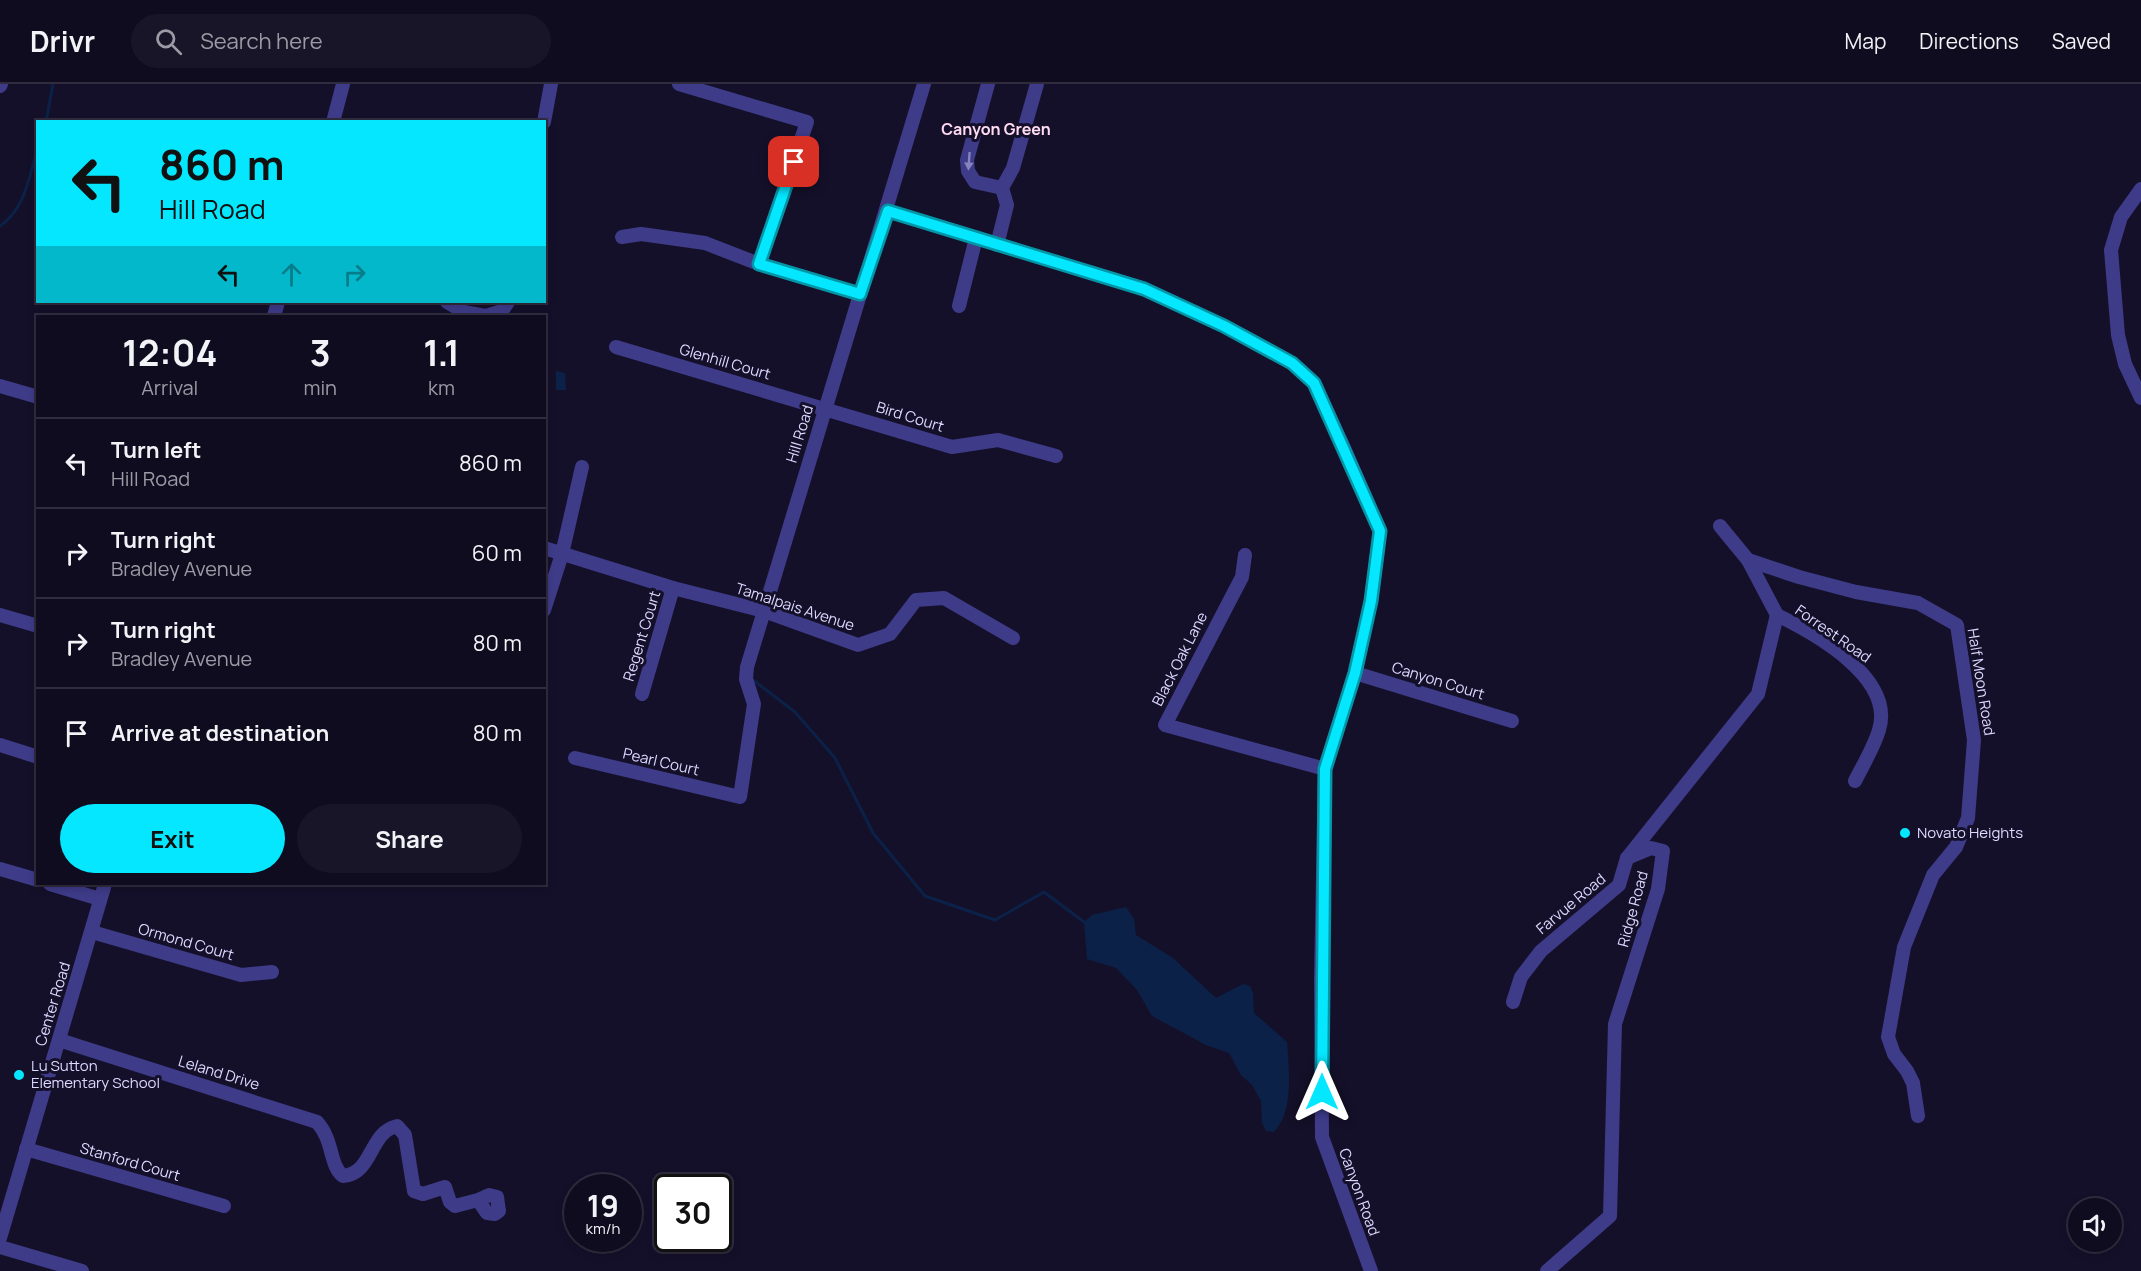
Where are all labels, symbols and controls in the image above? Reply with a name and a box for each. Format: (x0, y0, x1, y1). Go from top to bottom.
search box (131, 14, 551, 68)
text: Drivr (30, 22, 95, 60)
icon: search (152, 25, 185, 58)
text: Search here (200, 26, 323, 56)
text: Map (1845, 27, 1886, 55)
text: Directions (1919, 27, 2019, 55)
text: Saved (2052, 27, 2111, 55)
district label: Canyon Green (941, 118, 1051, 140)
text: 860 m (159, 135, 285, 193)
pin (768, 136, 819, 187)
icon: left (60, 144, 138, 222)
icon: arrive (777, 145, 810, 178)
one-way arrow (964, 151, 973, 170)
text: Hill Road (159, 190, 266, 227)
icon: left (212, 258, 245, 291)
icon: ahead (275, 258, 308, 291)
icon: right (338, 258, 371, 291)
text: 12:04 (122, 328, 217, 377)
text: 3 (310, 328, 331, 377)
text: 1.1 (423, 328, 460, 377)
street label: Glenhill Court (677, 338, 773, 385)
text: Arrival (141, 374, 198, 401)
text: min (303, 374, 337, 401)
text: km (428, 374, 455, 401)
street label: Bird Court (874, 396, 947, 437)
street label: Hill Road (781, 402, 818, 465)
text: Turn left (111, 435, 201, 465)
icon: left (60, 447, 93, 480)
text: 860 m (459, 448, 522, 478)
text: Hill Road (111, 465, 190, 492)
text: Turn right (111, 525, 216, 555)
icon: right (60, 537, 93, 570)
text: 60 m (472, 538, 522, 568)
text: Bradley Avenue (111, 555, 252, 582)
street label: Tamalpais Avenue (733, 577, 857, 636)
street label: Regent Court (618, 588, 665, 684)
street label: Forrest Road (1791, 600, 1875, 667)
street label: Black Oak Lane (1147, 608, 1212, 709)
text: Turn right (111, 615, 216, 645)
icon: right (60, 627, 93, 660)
street label: Half Moon Road (1963, 627, 2000, 737)
text: 80 m (473, 628, 522, 658)
text: Bradley Avenue (111, 645, 252, 672)
street label: Canyon Court (1389, 656, 1487, 705)
icon: arrive (60, 717, 93, 750)
text: Arrive at destination (111, 718, 329, 748)
text: 80 m (473, 718, 522, 748)
street label: Pearl Court (621, 743, 701, 780)
button: Exit (60, 804, 285, 873)
button: Share (297, 804, 522, 873)
place label: Novato Heights (1917, 822, 2023, 843)
marker: Novato Heights (1898, 826, 1912, 840)
street label: Farvue Road (1531, 868, 1610, 939)
street label: Ridge Road (1612, 868, 1653, 949)
street label: Ormond Court (136, 918, 236, 965)
street label: Center Road (30, 959, 75, 1048)
street label: Leland Drive (176, 1050, 263, 1095)
place label: Lu Sutton Elementary School (31, 1055, 160, 1093)
position arrow (1290, 1060, 1354, 1124)
marker: Lu Sutton Elementary School (12, 1068, 26, 1082)
street label: Stanford Court (78, 1137, 183, 1186)
street label: Canyon Road (1334, 1145, 1385, 1238)
speed limit sign: 30 (654, 1174, 732, 1252)
text: 19 (587, 1185, 619, 1226)
map controls (2068, 1198, 2122, 1252)
button: sound (2068, 1198, 2122, 1252)
text: km/h (586, 1218, 620, 1239)

